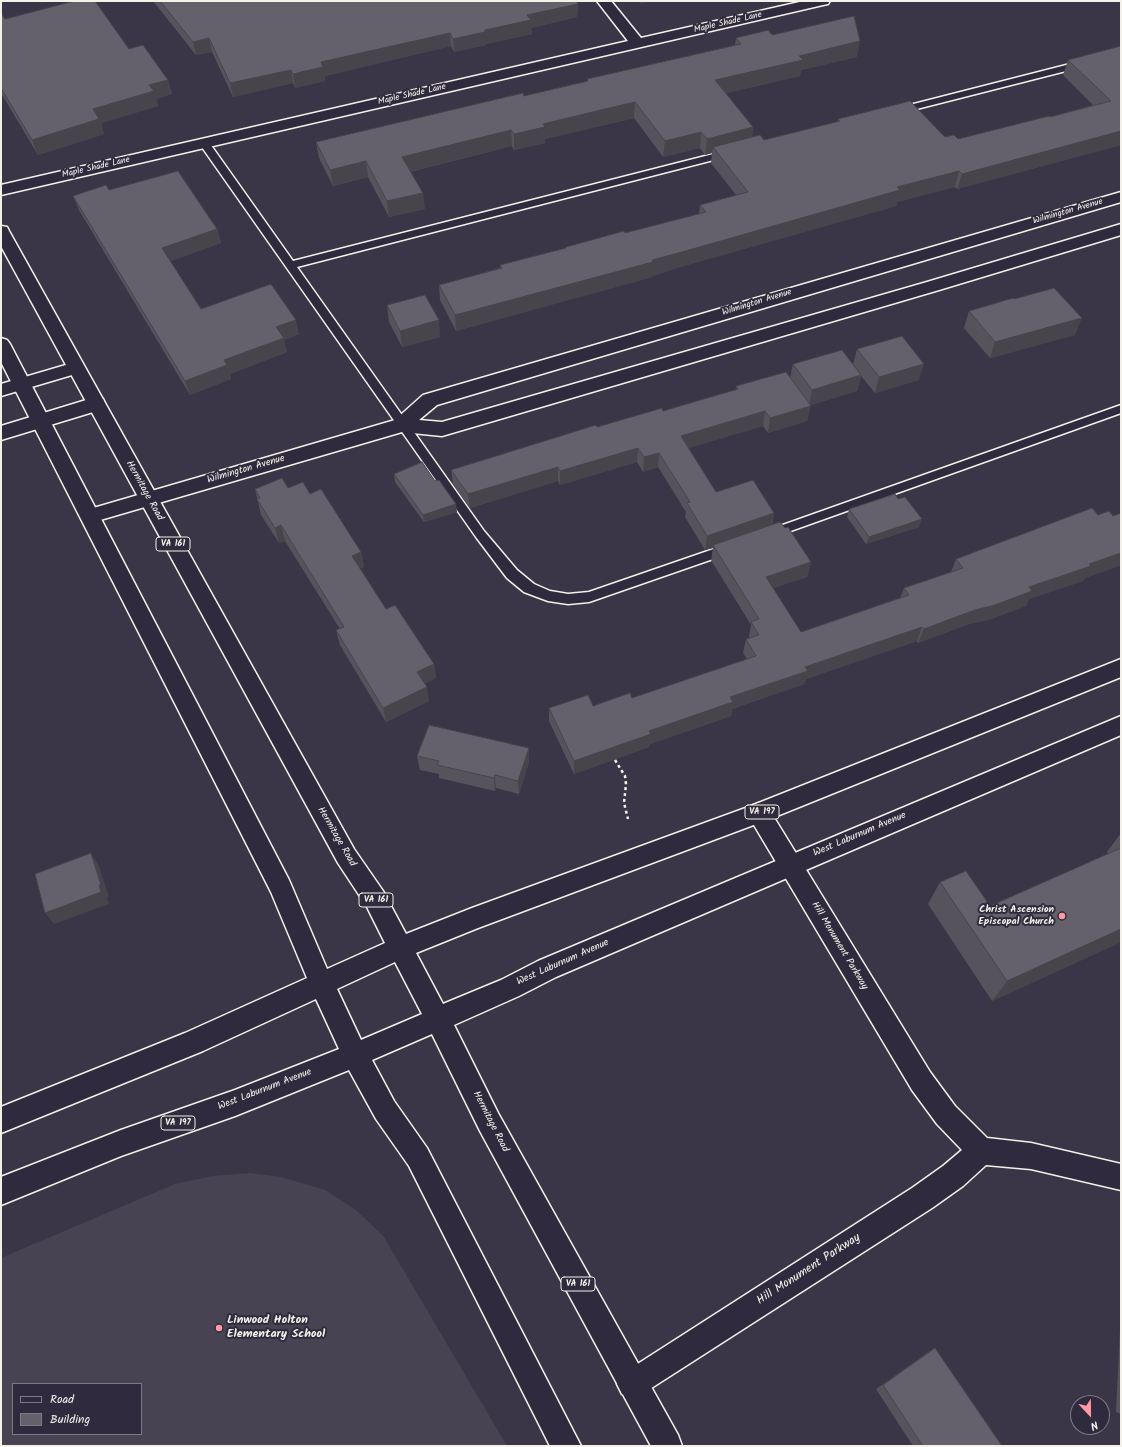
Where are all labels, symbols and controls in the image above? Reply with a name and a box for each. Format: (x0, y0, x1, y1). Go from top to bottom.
street label: Maple Shade Lane (693, 10, 763, 36)
street label: Maple Shade Lane (377, 82, 447, 108)
street label: Maple Shade Lane (61, 155, 131, 181)
street label: Wilmington Avenue (1032, 197, 1104, 227)
street label: Wilmington Avenue (721, 287, 793, 319)
street label: Wilmington Avenue (206, 453, 286, 487)
street label: Hermitage Road (123, 459, 165, 523)
road number: VA 161 (156, 537, 190, 551)
street label: Hermitage Road (314, 805, 358, 869)
road number: VA 197 (745, 805, 779, 819)
street label: West Laburnum Avenue (812, 810, 908, 860)
road number: VA 161 (359, 893, 393, 907)
street label: Hill Monument Parkway (808, 900, 870, 992)
place label: Christ Ascension Episcopal Church (979, 904, 1054, 928)
marker: Christ Ascension Episcopal Church (1057, 911, 1067, 921)
street label: West Laburnum Avenue (515, 937, 611, 989)
street label: West Laburnum Avenue (216, 1067, 314, 1113)
street label: Hermitage Road (470, 1090, 510, 1154)
road number: VA 197 (161, 1116, 195, 1130)
street label: Hill Monument Parkway (755, 1231, 863, 1309)
road number: VA 161 (561, 1277, 595, 1291)
place label: Linwood Holton Elementary School (227, 1314, 325, 1342)
marker: Linwood Holton Elementary School (214, 1323, 224, 1333)
legend (12, 1383, 142, 1435)
text: Road (50, 1390, 74, 1409)
north arrow (1070, 1395, 1110, 1435)
text: Building (50, 1410, 90, 1429)
text: N (1088, 1416, 1101, 1435)

